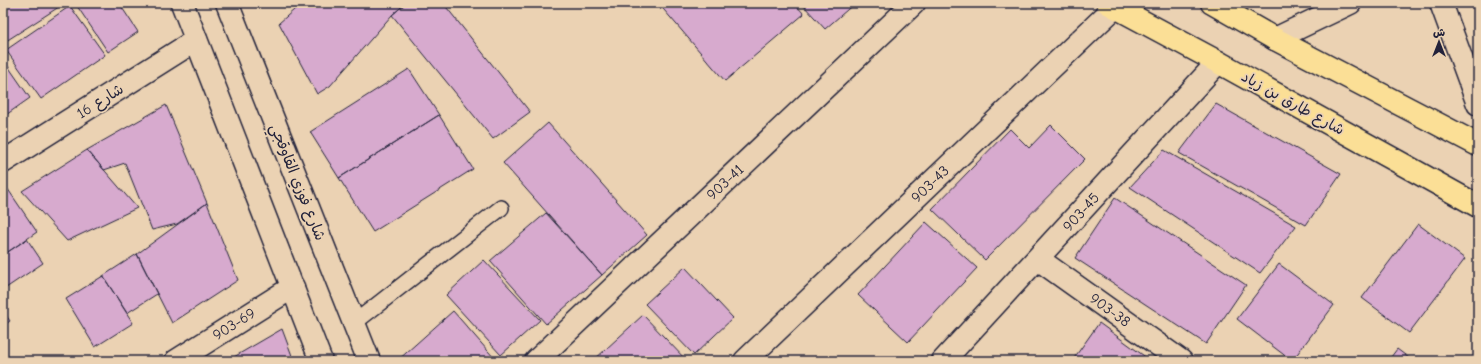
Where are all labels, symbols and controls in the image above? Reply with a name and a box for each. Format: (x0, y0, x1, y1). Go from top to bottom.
north arrow (1419, 22, 1459, 62)
text: ش (1433, 26, 1445, 39)
street label: شارع طارق بن زياد (1238, 67, 1348, 140)
street label: شارع 16 (73, 80, 127, 123)
street label: شارع فوزي القاوقجي (263, 121, 330, 245)
street label: 903-41 (703, 160, 747, 204)
street label: 903-43 (907, 162, 953, 206)
street label: 903-45 (1059, 189, 1103, 235)
street label: 903-38 (1086, 289, 1134, 331)
street label: 903-69 (209, 304, 259, 344)

